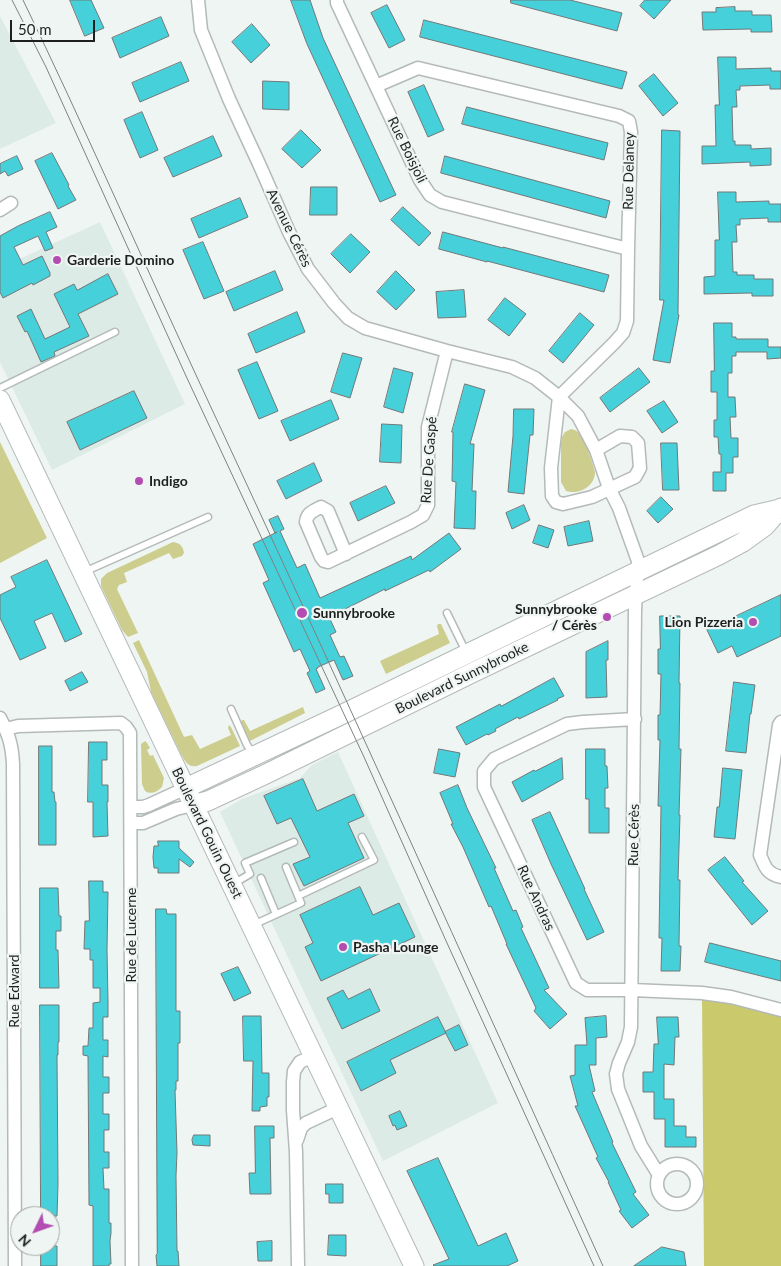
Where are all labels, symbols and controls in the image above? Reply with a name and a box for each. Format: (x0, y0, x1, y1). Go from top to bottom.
scale bar (12, 10, 98, 42)
text: 50 m (18, 20, 52, 38)
street label: Rue Boisjoli (384, 114, 430, 186)
street label: Rue Delaney (620, 132, 638, 210)
street label: Avenue Cérès (263, 186, 315, 270)
place label: Garderie Domino (67, 252, 174, 268)
marker: Garderie Domino (51, 254, 63, 266)
street label: Rue De Gaspé (418, 416, 440, 504)
place label: Indigo (149, 473, 188, 489)
marker: Indigo (133, 475, 145, 487)
place label: Sunnybrooke / Cérès (515, 601, 597, 634)
place label: Sunnybrooke (313, 605, 395, 621)
marker: Sunnybrooke (295, 606, 309, 620)
marker: Sunnybrooke / Cérès (601, 611, 613, 623)
place label: Lion Pizzeria (665, 614, 743, 630)
marker: Lion Pizzeria (747, 616, 759, 628)
street label: Boulevard Sunnybrooke (393, 638, 531, 718)
street label: Boulevard Gouin Ouest (168, 765, 246, 901)
street label: Rue Cérès (625, 804, 643, 866)
street label: Rue Andras (514, 863, 558, 933)
street label: Rue de Lucerne (123, 888, 139, 982)
place label: Pasha Lounge (353, 939, 439, 955)
marker: Pasha Lounge (337, 941, 349, 953)
street label: Rue Edward (6, 954, 22, 1028)
north arrow (10, 1206, 60, 1256)
text: N (14, 1231, 34, 1250)

